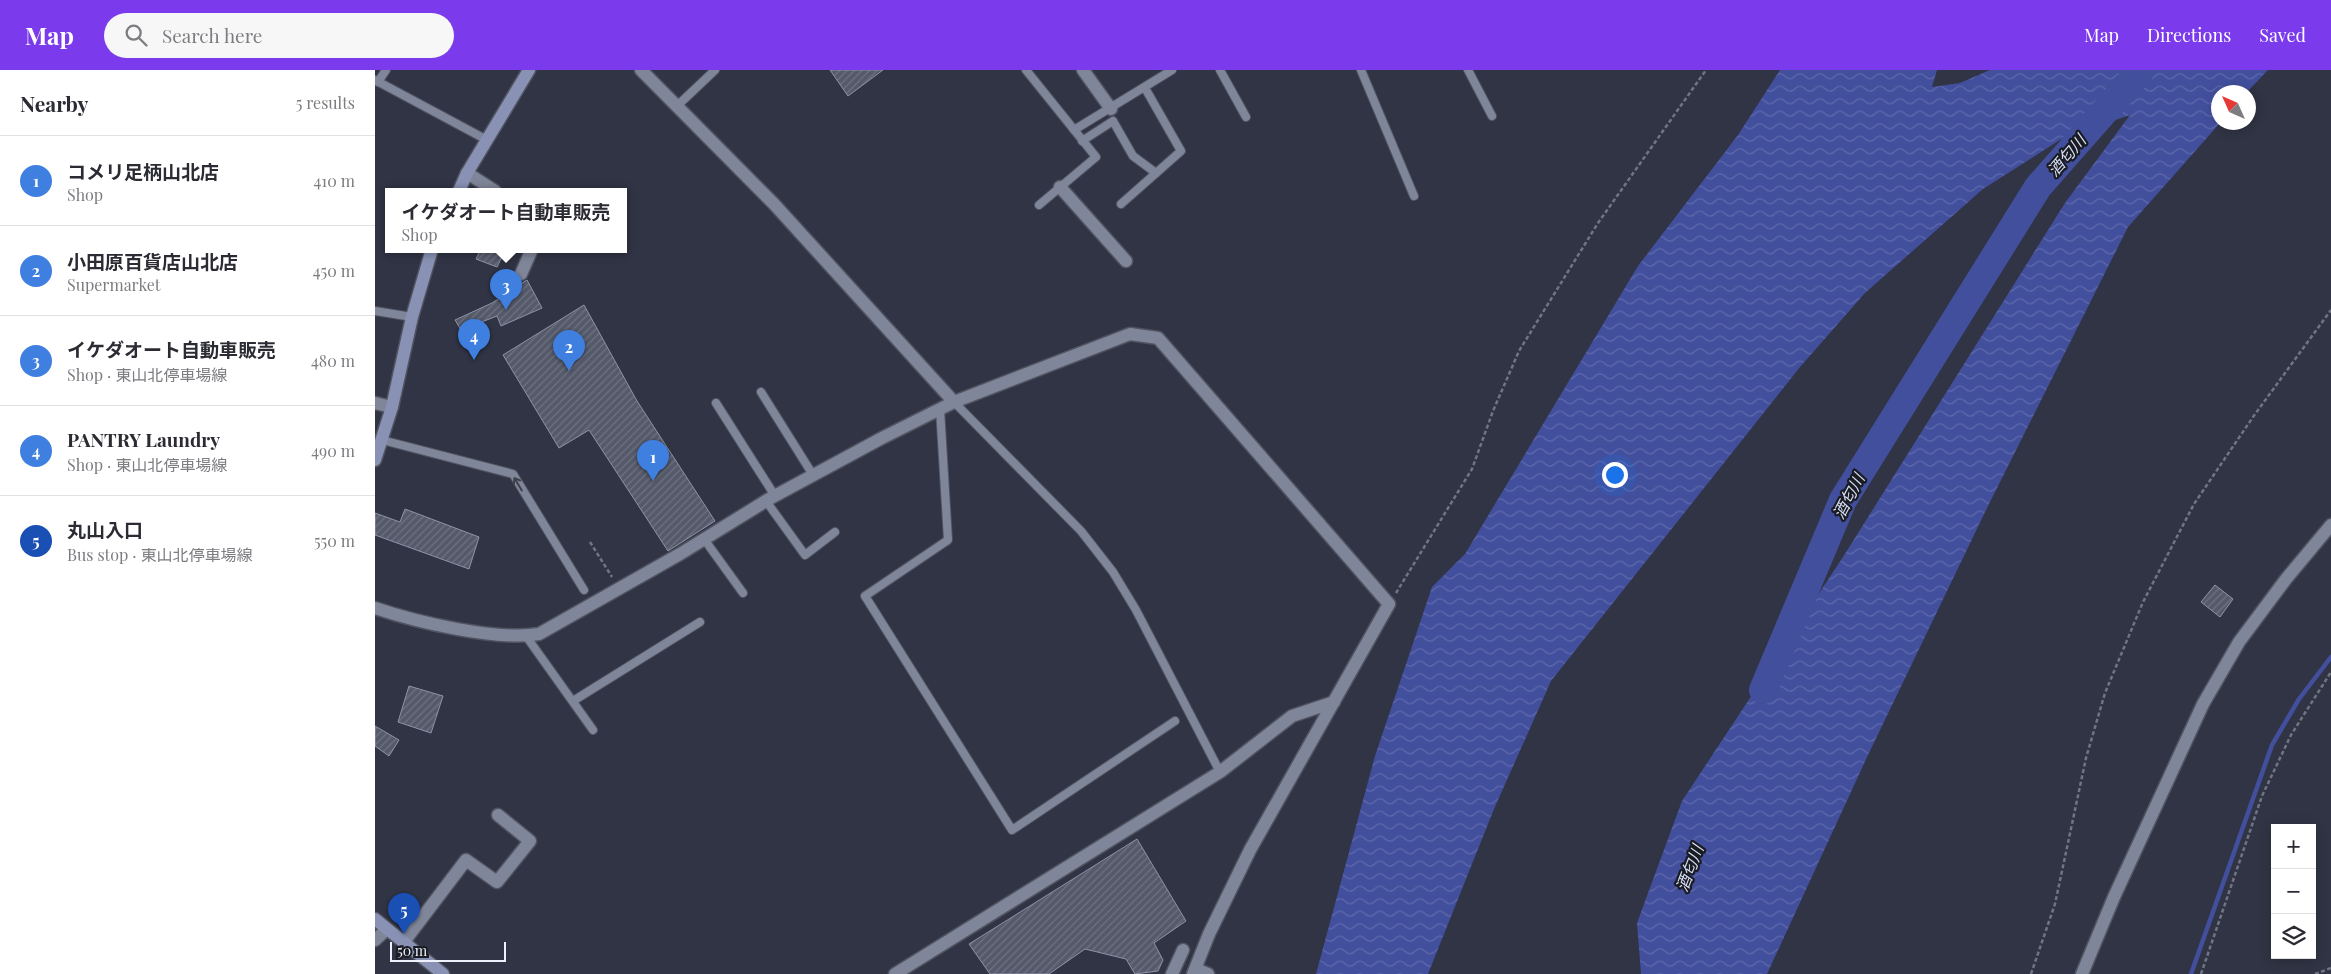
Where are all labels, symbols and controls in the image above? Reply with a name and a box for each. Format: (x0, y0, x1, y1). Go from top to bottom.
search box (104, 13, 454, 58)
text: Map (25, 19, 74, 51)
icon: search (122, 21, 150, 49)
text: Search here (162, 22, 262, 48)
text: Map (2084, 23, 2119, 47)
text: Directions (2147, 23, 2231, 47)
text: Saved (2259, 23, 2306, 47)
north arrow (2211, 85, 2256, 130)
text: Nearby (20, 89, 89, 117)
text: 5 results (296, 92, 355, 113)
water label: 酒匂川 (2042, 128, 2091, 180)
text: コメリ足柄山北店 (67, 158, 219, 184)
text: 1 (33, 170, 39, 191)
text: 410 m (313, 170, 355, 191)
text: Shop (67, 184, 103, 205)
popup (385, 188, 627, 253)
text: イケダオート自動車販売 (401, 198, 611, 224)
text: Shop (401, 224, 438, 245)
text: 小田原百貨店山北店 (67, 248, 238, 274)
text: 2 (32, 260, 40, 281)
text: 450 m (313, 260, 355, 281)
pin: 3 (490, 269, 522, 310)
text: Supermarket (67, 274, 161, 295)
pin: 4 (458, 319, 490, 360)
pin: 2 (553, 330, 585, 371)
text: イケダオート自動車販売 (67, 336, 276, 362)
text: 3 (32, 350, 40, 371)
text: 480 m (311, 350, 355, 371)
text: Shop · 東山北停車場線 (67, 364, 227, 385)
text: PANTRY Laundry (67, 426, 220, 452)
text: 4 (32, 440, 40, 461)
text: 490 m (311, 440, 355, 461)
pin: 1 (637, 440, 669, 481)
text: Shop · 東山北停車場線 (67, 454, 227, 475)
your location (1602, 462, 1628, 488)
water label: 酒匂川 (1827, 468, 1869, 522)
one-way arrow (513, 477, 524, 491)
text: 丸山入口 (67, 516, 143, 542)
text: 5 (32, 530, 40, 551)
text: 550 m (314, 530, 355, 551)
text: Bus stop · 東山北停車場線 (67, 544, 252, 565)
map controls (2271, 824, 2316, 959)
button: + (2271, 824, 2316, 869)
water label: 酒匂川 (1671, 840, 1708, 894)
button: − (2271, 869, 2316, 914)
pin: 5 (388, 893, 420, 934)
button: layers (2271, 914, 2316, 959)
scale bar (390, 939, 506, 962)
text: 50 m (397, 941, 427, 960)

